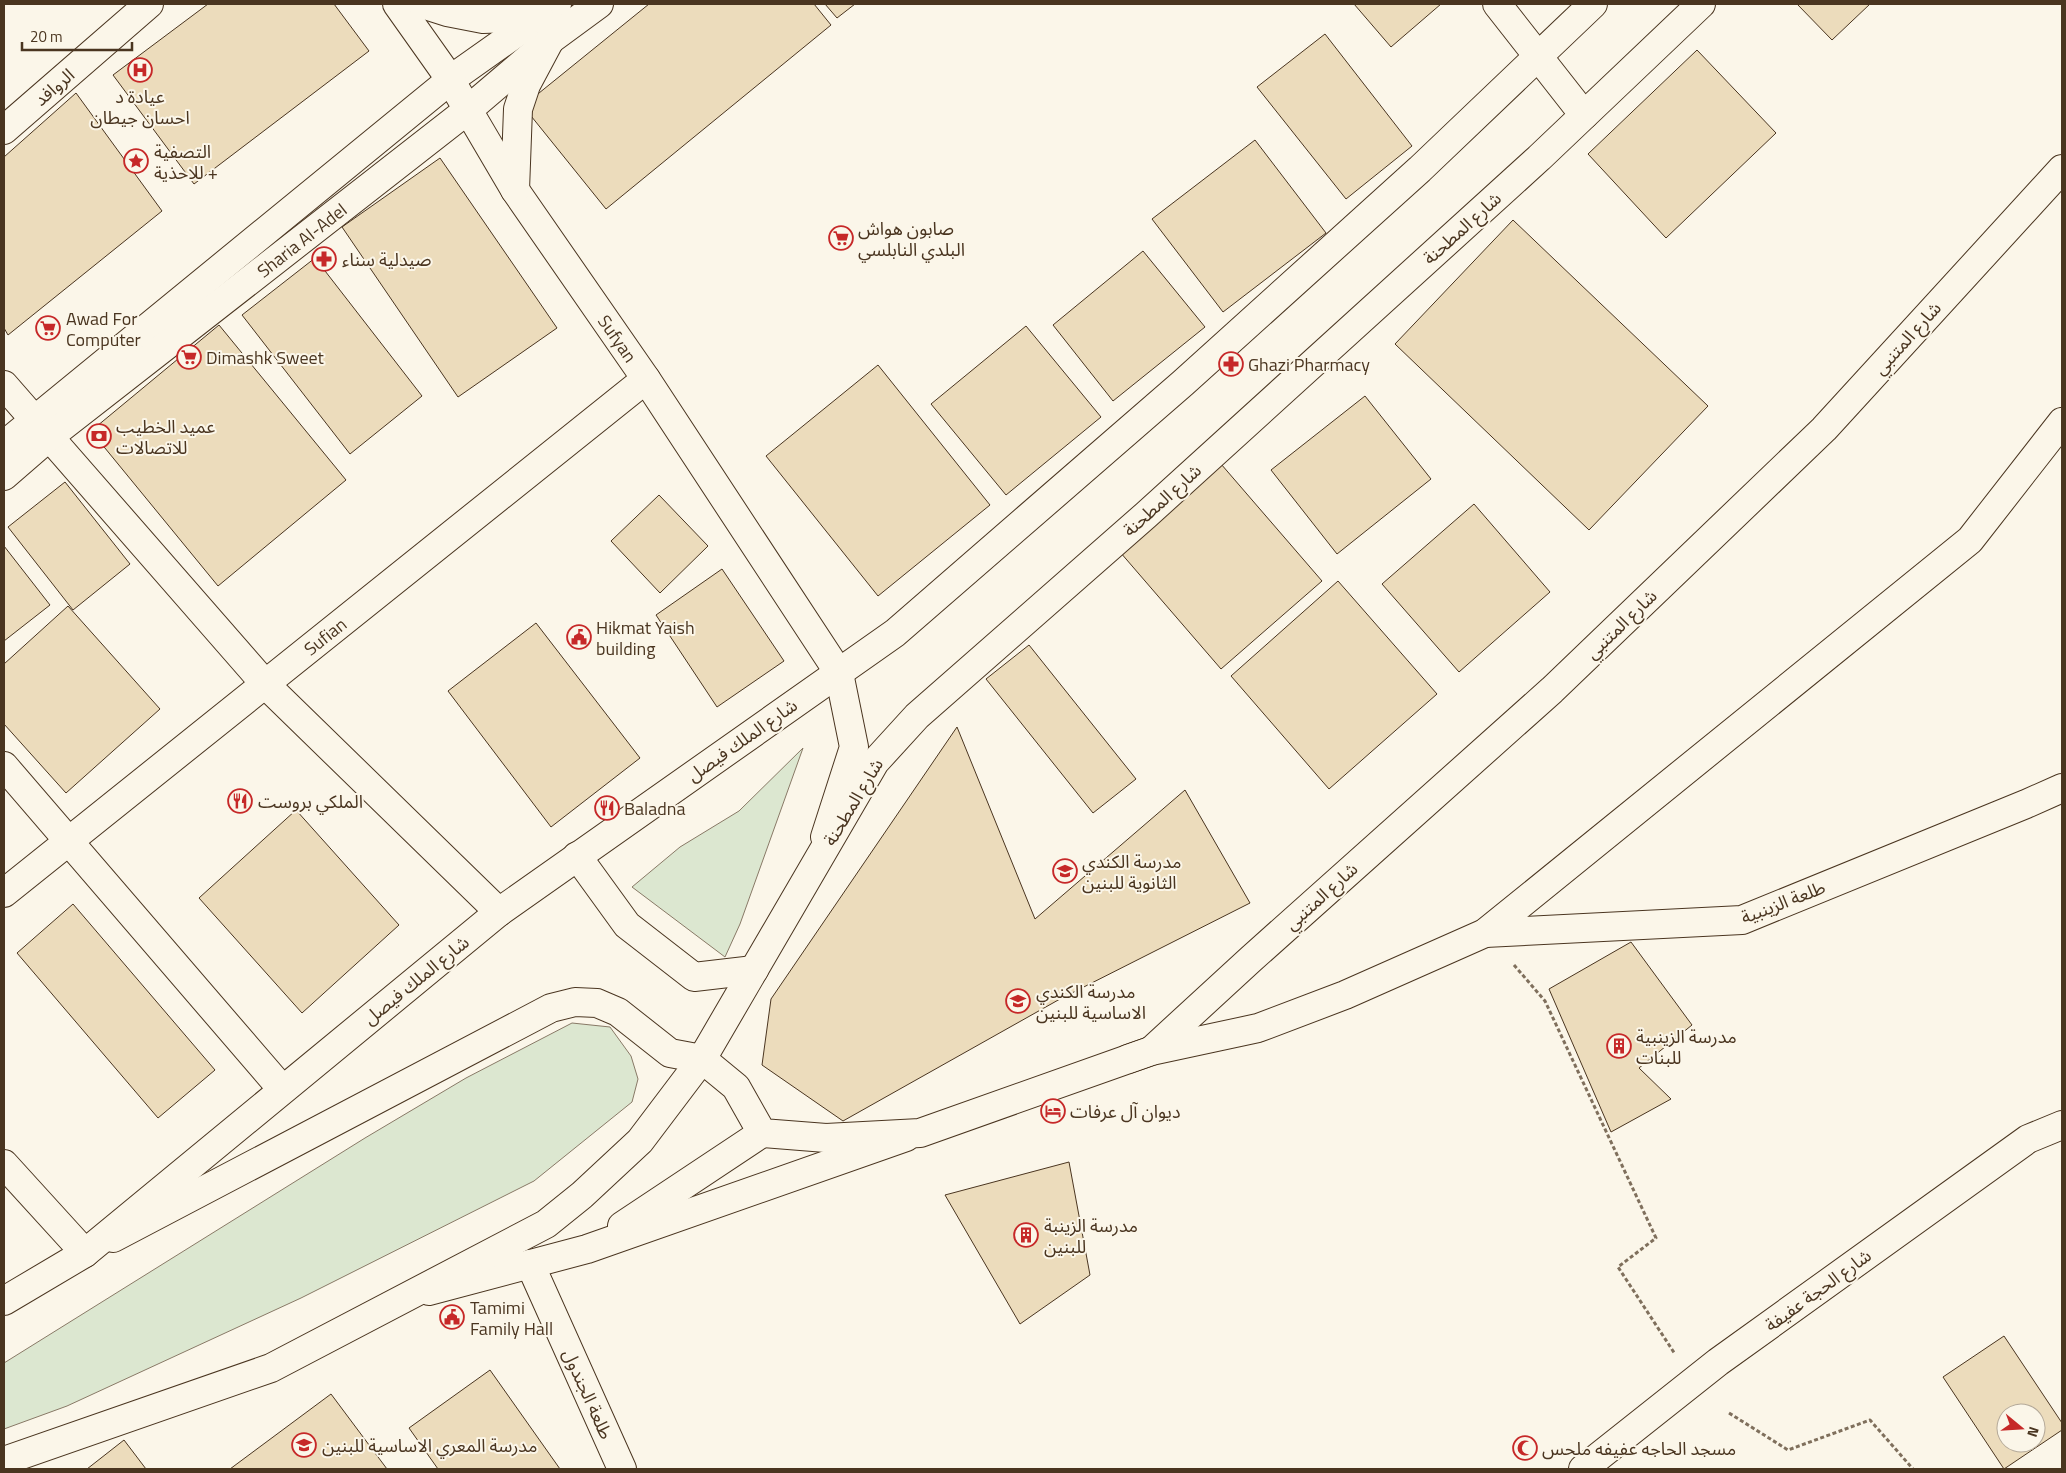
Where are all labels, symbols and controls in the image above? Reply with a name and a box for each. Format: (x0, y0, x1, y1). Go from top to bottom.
scale bar (22, 20, 132, 52)
text: 20 m (30, 25, 63, 48)
hospital icon: عيادة د احسان جيطان (127, 57, 153, 83)
street label: الروافد (28, 62, 80, 112)
place label: عيادة د احسان جيطان (90, 83, 190, 131)
place label: التصفية للاحذية + (154, 138, 218, 186)
place icon: التصفية للاحذية + (123, 148, 149, 174)
street label: شارع المطحنة (1417, 185, 1508, 271)
street label: Sharia Al-Adel (251, 196, 352, 284)
place label: صابون هواش البلدي النابلسي (858, 215, 965, 263)
supermarket icon: صابون هواش البلدي النابلسي (828, 225, 854, 251)
pharmacy icon: صيدلية سناء (311, 246, 337, 272)
place label: صيدلية سناء (342, 246, 432, 273)
street label: شارع المتنبي (1867, 295, 1948, 381)
place label: Awad For Computer (66, 305, 141, 353)
street label: Sufyan (592, 309, 644, 368)
supermarket icon: Awad For Computer (35, 315, 61, 341)
supermarket icon: Dimashk Sweet (176, 344, 202, 370)
place label: Dimashk Sweet (206, 344, 325, 371)
pharmacy icon: Ghazi Pharmacy (1218, 351, 1244, 377)
place label: Ghazi Pharmacy (1248, 351, 1370, 378)
place label: عميد الخطيب للاتصالات (116, 413, 215, 461)
bank icon: عميد الخطيب للاتصالات (86, 423, 112, 449)
street label: شارع المطحنة (1117, 457, 1208, 543)
street label: شارع المتنبي (1579, 583, 1664, 666)
street label: Sufian (298, 611, 352, 662)
place label: Hikmat Yaish building (596, 614, 695, 662)
public building icon: Hikmat Yaish building (566, 624, 592, 650)
street label: شارع الملك فيصل (681, 692, 803, 789)
street label: شارع المطحنة (816, 753, 891, 851)
restaurant icon: الملكي بروست (227, 788, 253, 814)
place label: الملكي بروست (258, 788, 363, 815)
restaurant icon: Baladna (594, 795, 620, 821)
place label: Baladna (624, 795, 686, 822)
place label: مدرسة الكندي الثانوية للبنين (1082, 848, 1181, 896)
street label: شارع المتنبي (1278, 856, 1364, 937)
school or university icon: مدرسة الكندي الثانوية للبنين (1052, 858, 1078, 884)
street label: طلعة الزينبية (1737, 874, 1829, 930)
street label: شارع الملك فيصل (357, 929, 475, 1032)
place label: مدرسة الكندي الاساسية للبنين (1036, 978, 1146, 1026)
school or university icon: مدرسة الكندي الاساسية للبنين (1005, 988, 1031, 1014)
place label: مدرسة الزينبية للبنات (1636, 1023, 1737, 1071)
building icon: مدرسة الزينبية للبنات (1606, 1033, 1632, 1059)
hotel icon: ديوان آل عرفات (1040, 1098, 1066, 1124)
place label: ديوان آل عرفات (1070, 1098, 1181, 1125)
place label: مدرسة الزينبة للبنين (1044, 1212, 1138, 1260)
building icon: مدرسة الزينبة للبنين (1013, 1222, 1039, 1248)
street label: شارع الحجة عفيفة (1759, 1242, 1877, 1339)
place label: Tamimi Family Hall (470, 1294, 553, 1342)
public building icon: Tamimi Family Hall (439, 1304, 465, 1330)
street label: طلعة الجندول (556, 1344, 620, 1444)
north arrow (1996, 1403, 2046, 1453)
text: N (2022, 1424, 2045, 1440)
school or university icon: مدرسة المعري الاساسية للبنين (291, 1432, 317, 1458)
place label: مدرسة المعري الاساسية للبنين (322, 1432, 537, 1459)
mosque icon: مسجد الحاجه عفيفه ملحس (1512, 1435, 1538, 1461)
place label: مسجد الحاجه عفيفه ملحس (1542, 1435, 1736, 1462)

